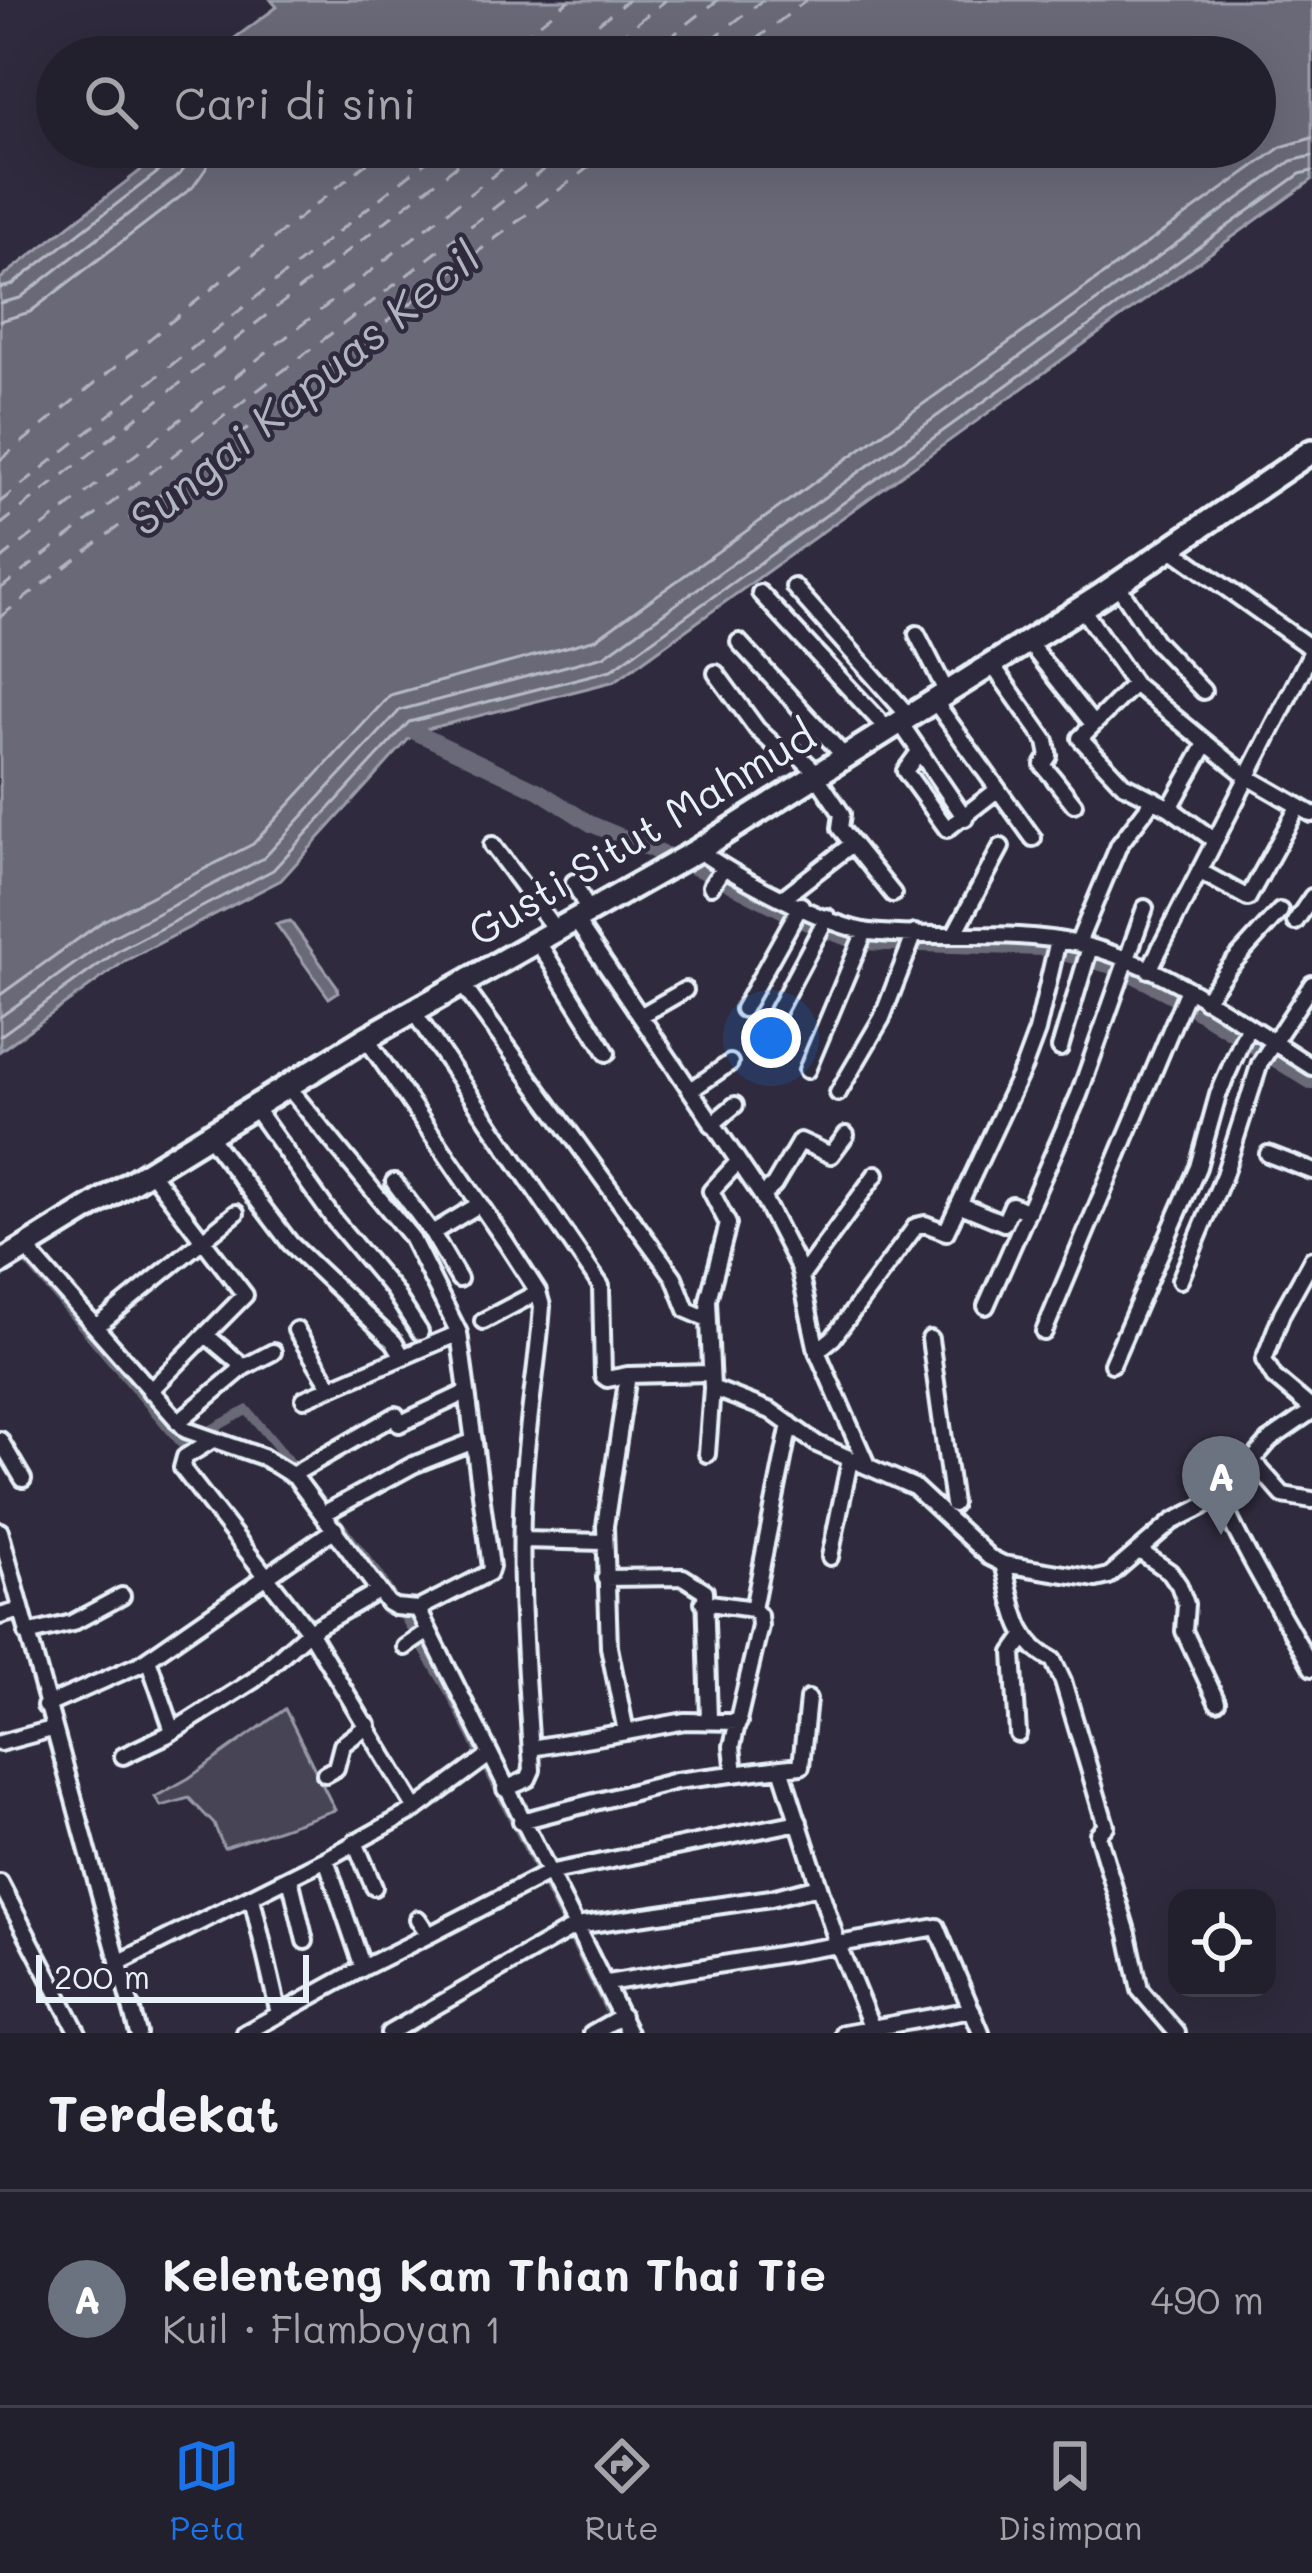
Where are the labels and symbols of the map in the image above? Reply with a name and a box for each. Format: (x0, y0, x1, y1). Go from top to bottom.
water label: Sungai Kapuas Kecil (115, 227, 491, 547)
street label: Gusti Situt Mahmud (457, 707, 825, 957)
your location (741, 1008, 801, 1068)
pin: A (1182, 1436, 1260, 1535)
scale bar (36, 1949, 309, 2002)

